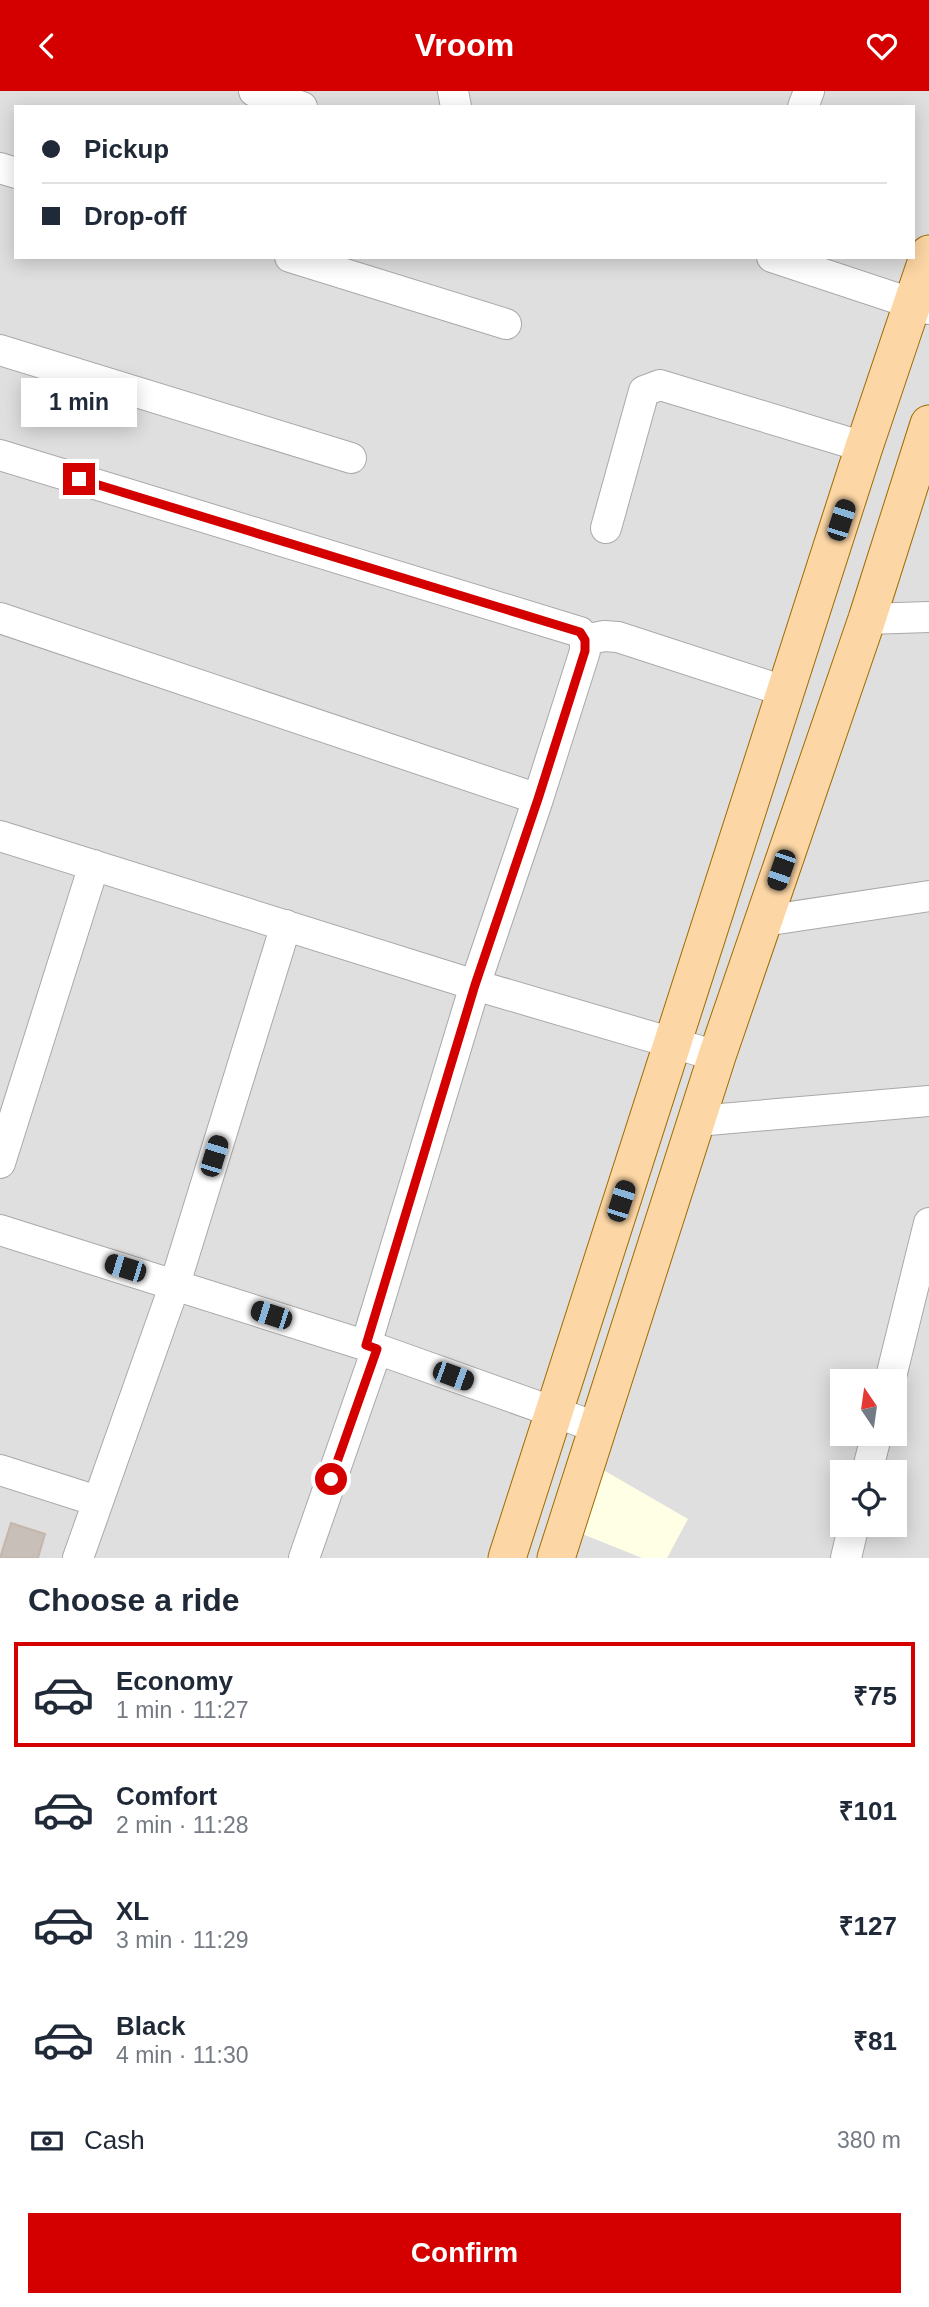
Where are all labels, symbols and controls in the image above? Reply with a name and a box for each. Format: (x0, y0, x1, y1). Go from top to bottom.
icon: back (28, 27, 66, 65)
text: Vroom (415, 27, 514, 63)
icon: heart (863, 27, 901, 65)
text: Pickup (84, 134, 169, 164)
text: Drop-off (84, 201, 187, 231)
callout: 1 min (21, 377, 137, 427)
text: 1 min (49, 389, 109, 415)
route end (63, 463, 95, 495)
car (825, 497, 858, 543)
car (765, 847, 798, 893)
car (198, 1133, 231, 1179)
car (605, 1178, 638, 1224)
car (102, 1252, 149, 1284)
car (248, 1299, 295, 1331)
car (430, 1359, 477, 1393)
north arrow (830, 1369, 906, 1445)
map controls (830, 1369, 907, 1537)
button: locate (830, 1460, 907, 1537)
route start (315, 1463, 347, 1495)
text: Choose a ride (28, 1582, 240, 1618)
icon: car (32, 1663, 95, 1726)
text: Economy (116, 1666, 233, 1696)
text: ₹75 (853, 1681, 897, 1711)
text: 1 min · 11:27 (116, 1697, 249, 1723)
icon: car (32, 1778, 95, 1841)
text: Comfort (116, 1781, 217, 1811)
text: ₹101 (839, 1796, 897, 1826)
text: 2 min · 11:28 (116, 1812, 249, 1838)
icon: car (32, 1893, 95, 1956)
text: XL (116, 1896, 149, 1926)
text: ₹127 (839, 1911, 897, 1941)
text: 3 min · 11:29 (116, 1927, 249, 1953)
icon: car (32, 2008, 95, 2071)
text: Black (116, 2011, 185, 2041)
text: ₹81 (853, 2026, 897, 2056)
text: 4 min · 11:30 (116, 2042, 249, 2068)
icon: cash (28, 2122, 66, 2160)
text: Cash (84, 2125, 145, 2155)
text: 380 m (837, 2127, 901, 2153)
button: Confirm (28, 2213, 901, 2293)

